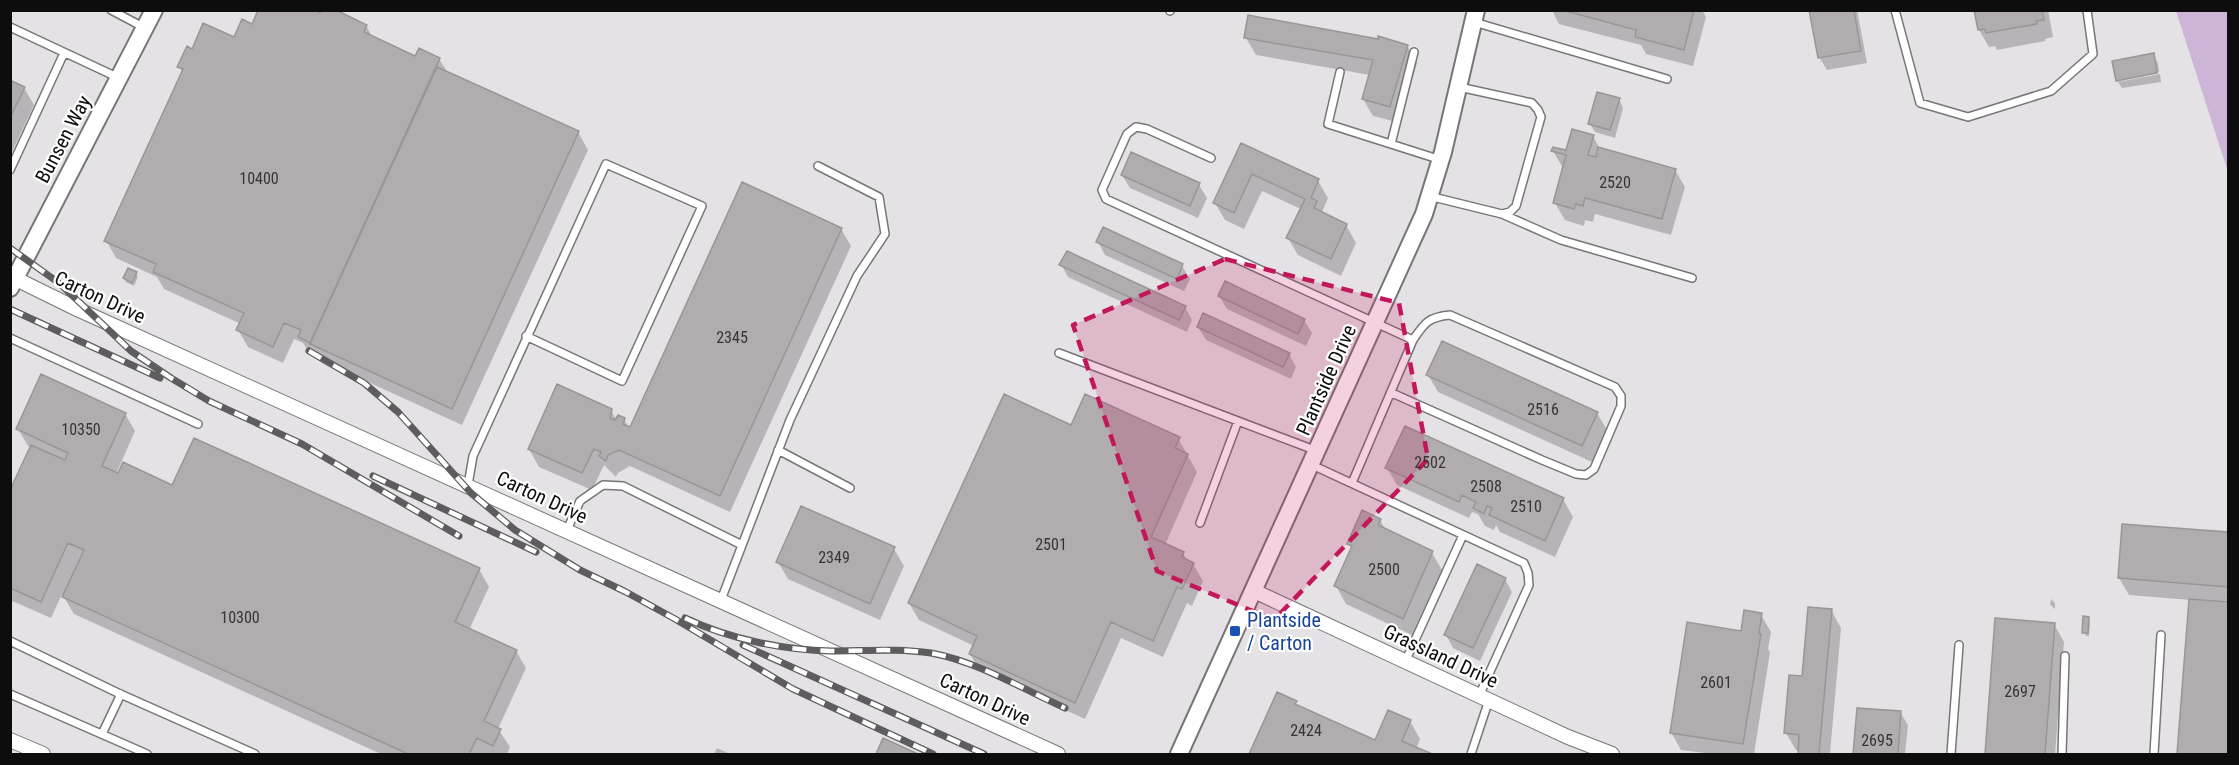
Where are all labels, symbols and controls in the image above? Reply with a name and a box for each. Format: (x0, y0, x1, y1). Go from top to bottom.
street label: Bunsen Way (30, 91, 96, 187)
house number: 10400 (239, 169, 279, 188)
house number: 2520 (1599, 173, 1631, 192)
street label: Carton Drive (51, 266, 149, 328)
street label: Plantside Drive (1291, 321, 1361, 439)
house number: 2345 (716, 328, 748, 347)
house number: 2516 (1527, 400, 1559, 419)
house number: 10350 (61, 420, 101, 439)
house number: 2502 (1414, 453, 1446, 472)
street label: Carton Drive (493, 466, 591, 528)
house number: 2508 (1470, 477, 1502, 496)
house number: 2510 (1510, 497, 1542, 516)
house number: 2501 (1035, 535, 1067, 554)
house number: 2349 (818, 548, 850, 567)
house number: 2500 (1368, 560, 1400, 579)
house number: 10300 (220, 608, 260, 627)
place label: Plantside / Carton (1247, 608, 1321, 655)
street label: Grassland Drive (1380, 619, 1502, 693)
marker: Plantside / Carton (1228, 624, 1242, 638)
street label: Carton Drive (936, 668, 1034, 730)
house number: 2601 (1700, 673, 1732, 692)
house number: 2697 (2004, 682, 2036, 701)
house number: 2424 (1290, 721, 1322, 740)
house number: 2695 (1861, 731, 1893, 750)

